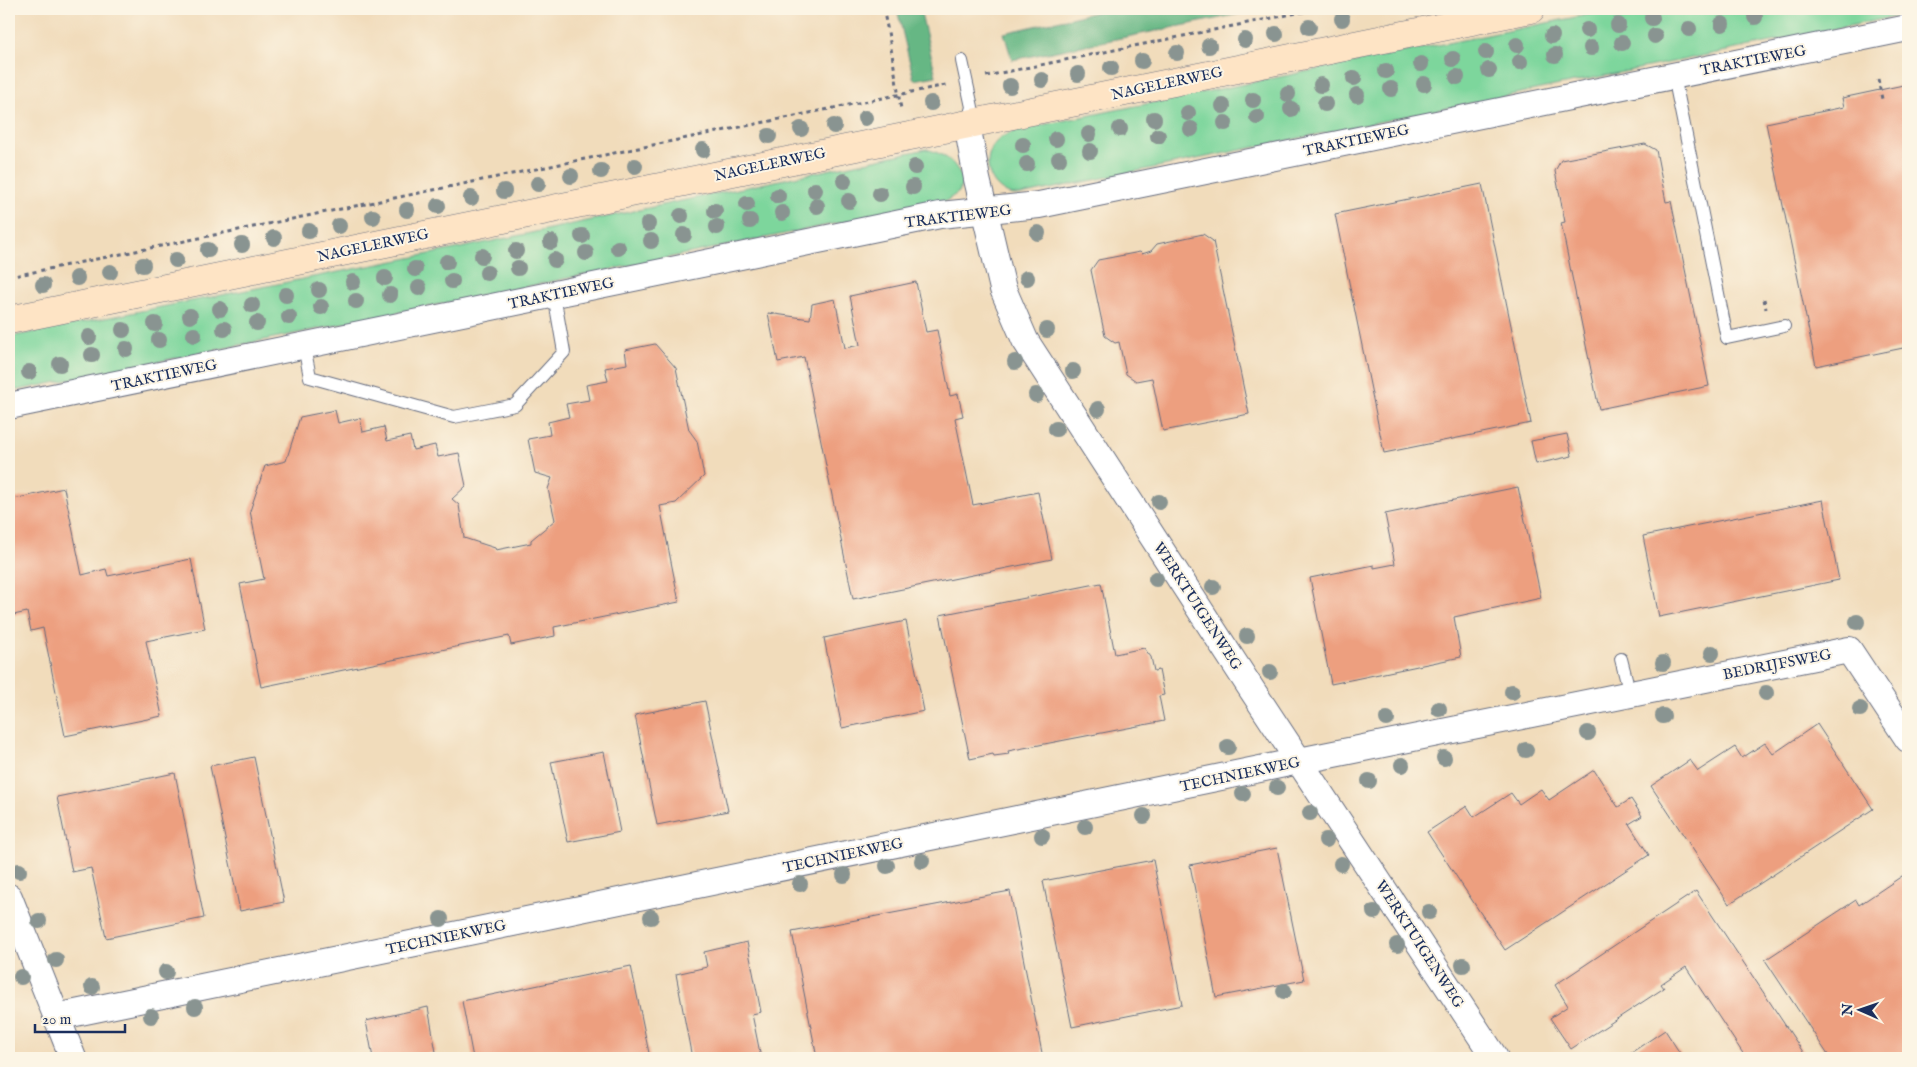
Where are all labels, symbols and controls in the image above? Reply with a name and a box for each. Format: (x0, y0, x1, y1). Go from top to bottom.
street label: TRAKTIEWEG (1699, 41, 1808, 80)
street label: NAGELERWEG (1110, 62, 1225, 105)
street label: TRAKTIEWEG (1302, 120, 1411, 161)
street label: NAGELERWEG (713, 143, 828, 186)
street label: TRAKTIEWEG (904, 201, 1013, 232)
street label: NAGELERWEG (316, 224, 431, 267)
street label: TRAKTIEWEG (507, 273, 616, 314)
street label: TRAKTIEWEG (110, 355, 219, 396)
street label: WERKTUIGENWEG (1149, 539, 1246, 674)
street label: BEDRIJFSWEG (1721, 645, 1833, 684)
street label: TECHNIEKWEG (1178, 752, 1302, 796)
street label: TECHNIEKWEG (781, 833, 905, 877)
street label: WERKTUIGENWEG (1371, 877, 1468, 1012)
street label: TECHNIEKWEG (384, 915, 508, 959)
north arrow (1834, 984, 1884, 1034)
scale bar (35, 1002, 125, 1034)
text: N (1839, 1003, 1857, 1017)
text: 20 m (42, 1010, 72, 1029)

